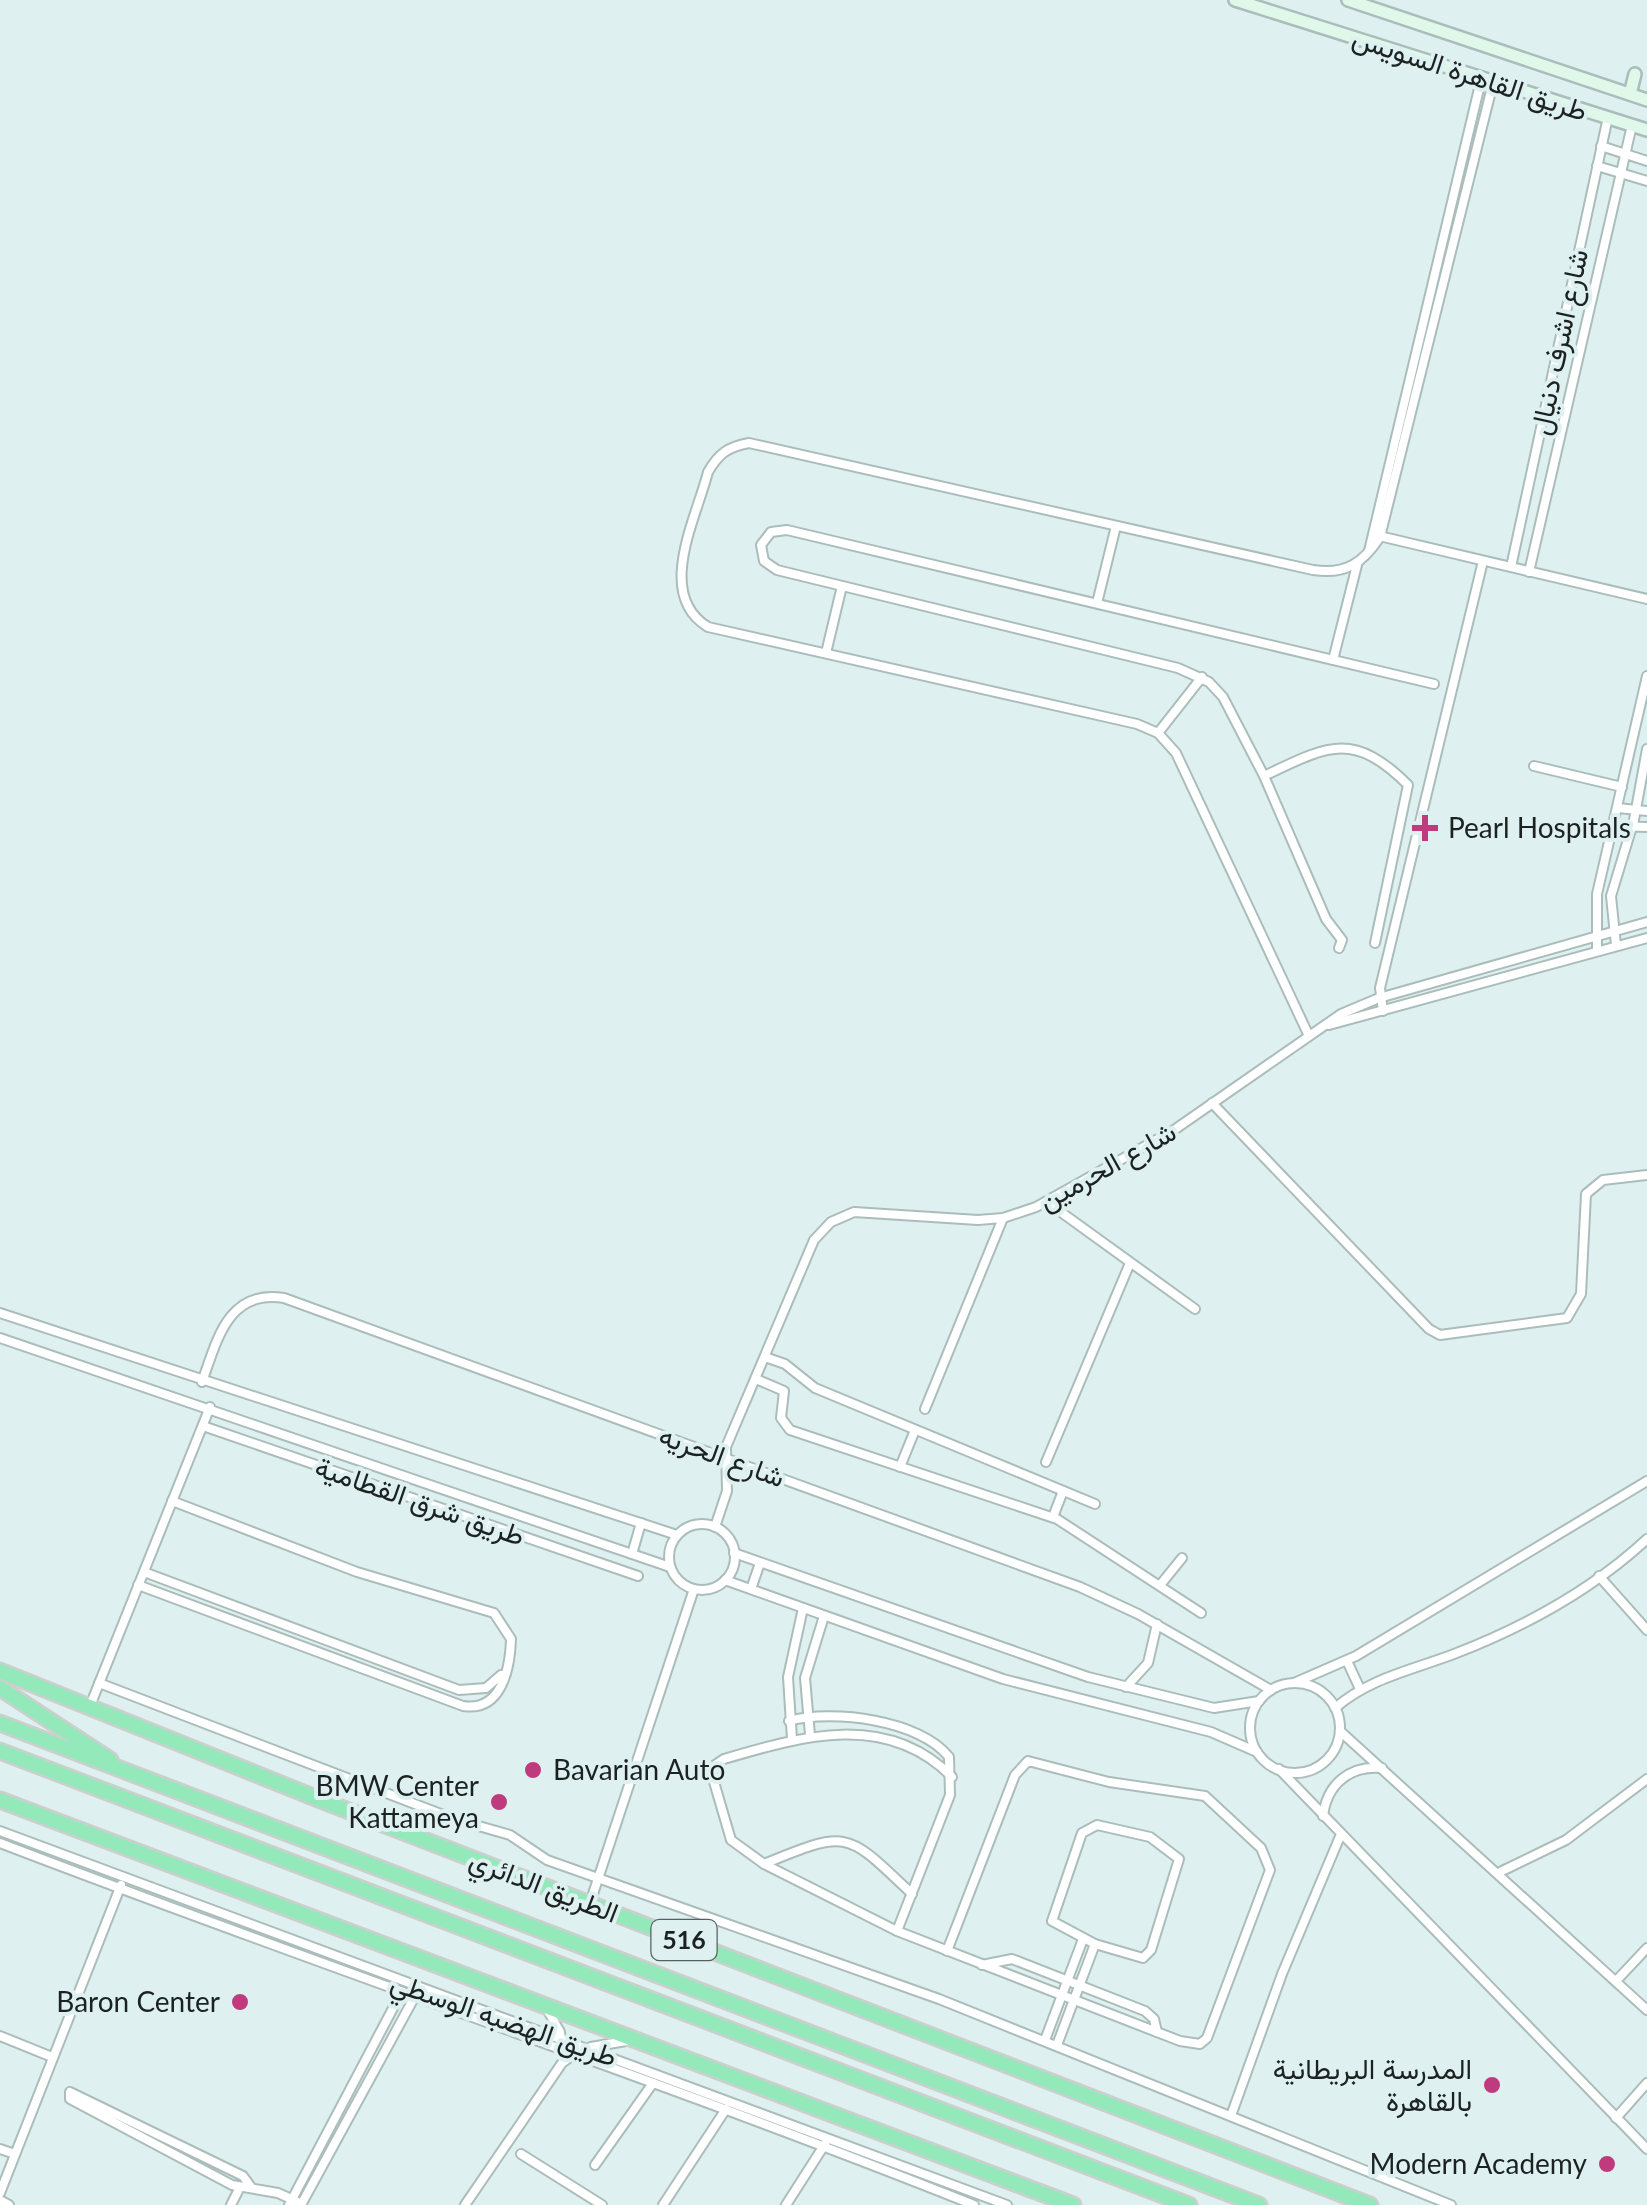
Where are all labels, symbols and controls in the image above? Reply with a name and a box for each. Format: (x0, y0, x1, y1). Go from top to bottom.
street label: طريق القاهرة السويس (1348, 19, 1592, 129)
street label: شارع اشرف دنيال (1522, 246, 1597, 438)
place label: Pearl Hospitals (1448, 810, 1631, 844)
marker: Pearl Hospitals (1412, 815, 1438, 841)
street label: شارع الحرمين (1032, 1113, 1183, 1219)
street label: شارع الحريه (654, 1417, 790, 1496)
street label: طريق شرق القطامية (310, 1448, 530, 1554)
place label: Bavarian Auto (553, 1752, 725, 1786)
marker: Bavarian Auto (522, 1759, 544, 1781)
place label: BMW Center Kattameya (316, 1768, 479, 1834)
marker: BMW Center Kattameya (488, 1791, 510, 1813)
street label: الطريق الدائري (463, 1841, 624, 1936)
road number: 516 (652, 1920, 716, 1960)
street label: طريق الهضبه الوسطي (385, 1963, 622, 2079)
place label: Baron Center (56, 1984, 220, 2018)
marker: Baron Center (229, 1991, 251, 2013)
place label: المدرسة البريطانية بالقاهرة (1273, 2051, 1472, 2119)
marker: المدرسة البريطانية بالقاهرة (1481, 2074, 1503, 2096)
place label: Modern Academy (1370, 2146, 1588, 2180)
marker: Modern Academy (1596, 2153, 1618, 2175)

